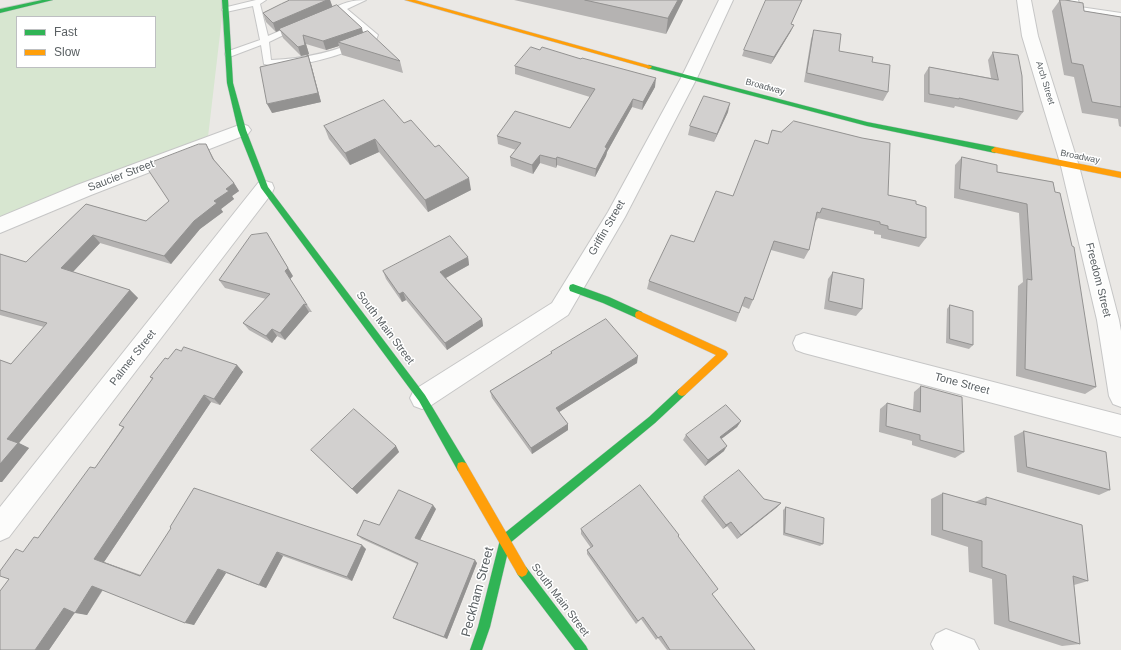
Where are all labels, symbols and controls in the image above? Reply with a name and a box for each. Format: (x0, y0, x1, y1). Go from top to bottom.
legend (16, 16, 156, 68)
text: Fast (54, 25, 77, 39)
text: Slow (54, 45, 80, 59)
street label: Arch Street (1033, 60, 1057, 106)
street label: Broadway (744, 77, 786, 97)
street label: Broadway (1059, 148, 1101, 166)
street label: Saucier Street (86, 157, 156, 195)
street label: Griffin Street (586, 198, 628, 258)
street label: Freedom Street (1082, 241, 1114, 319)
street label: South Main Street (353, 289, 417, 367)
street label: Palmer Street (107, 327, 159, 389)
street label: Tone Street (933, 370, 991, 398)
street label: Peckham Street (458, 545, 498, 639)
street label: South Main Street (528, 561, 592, 639)

